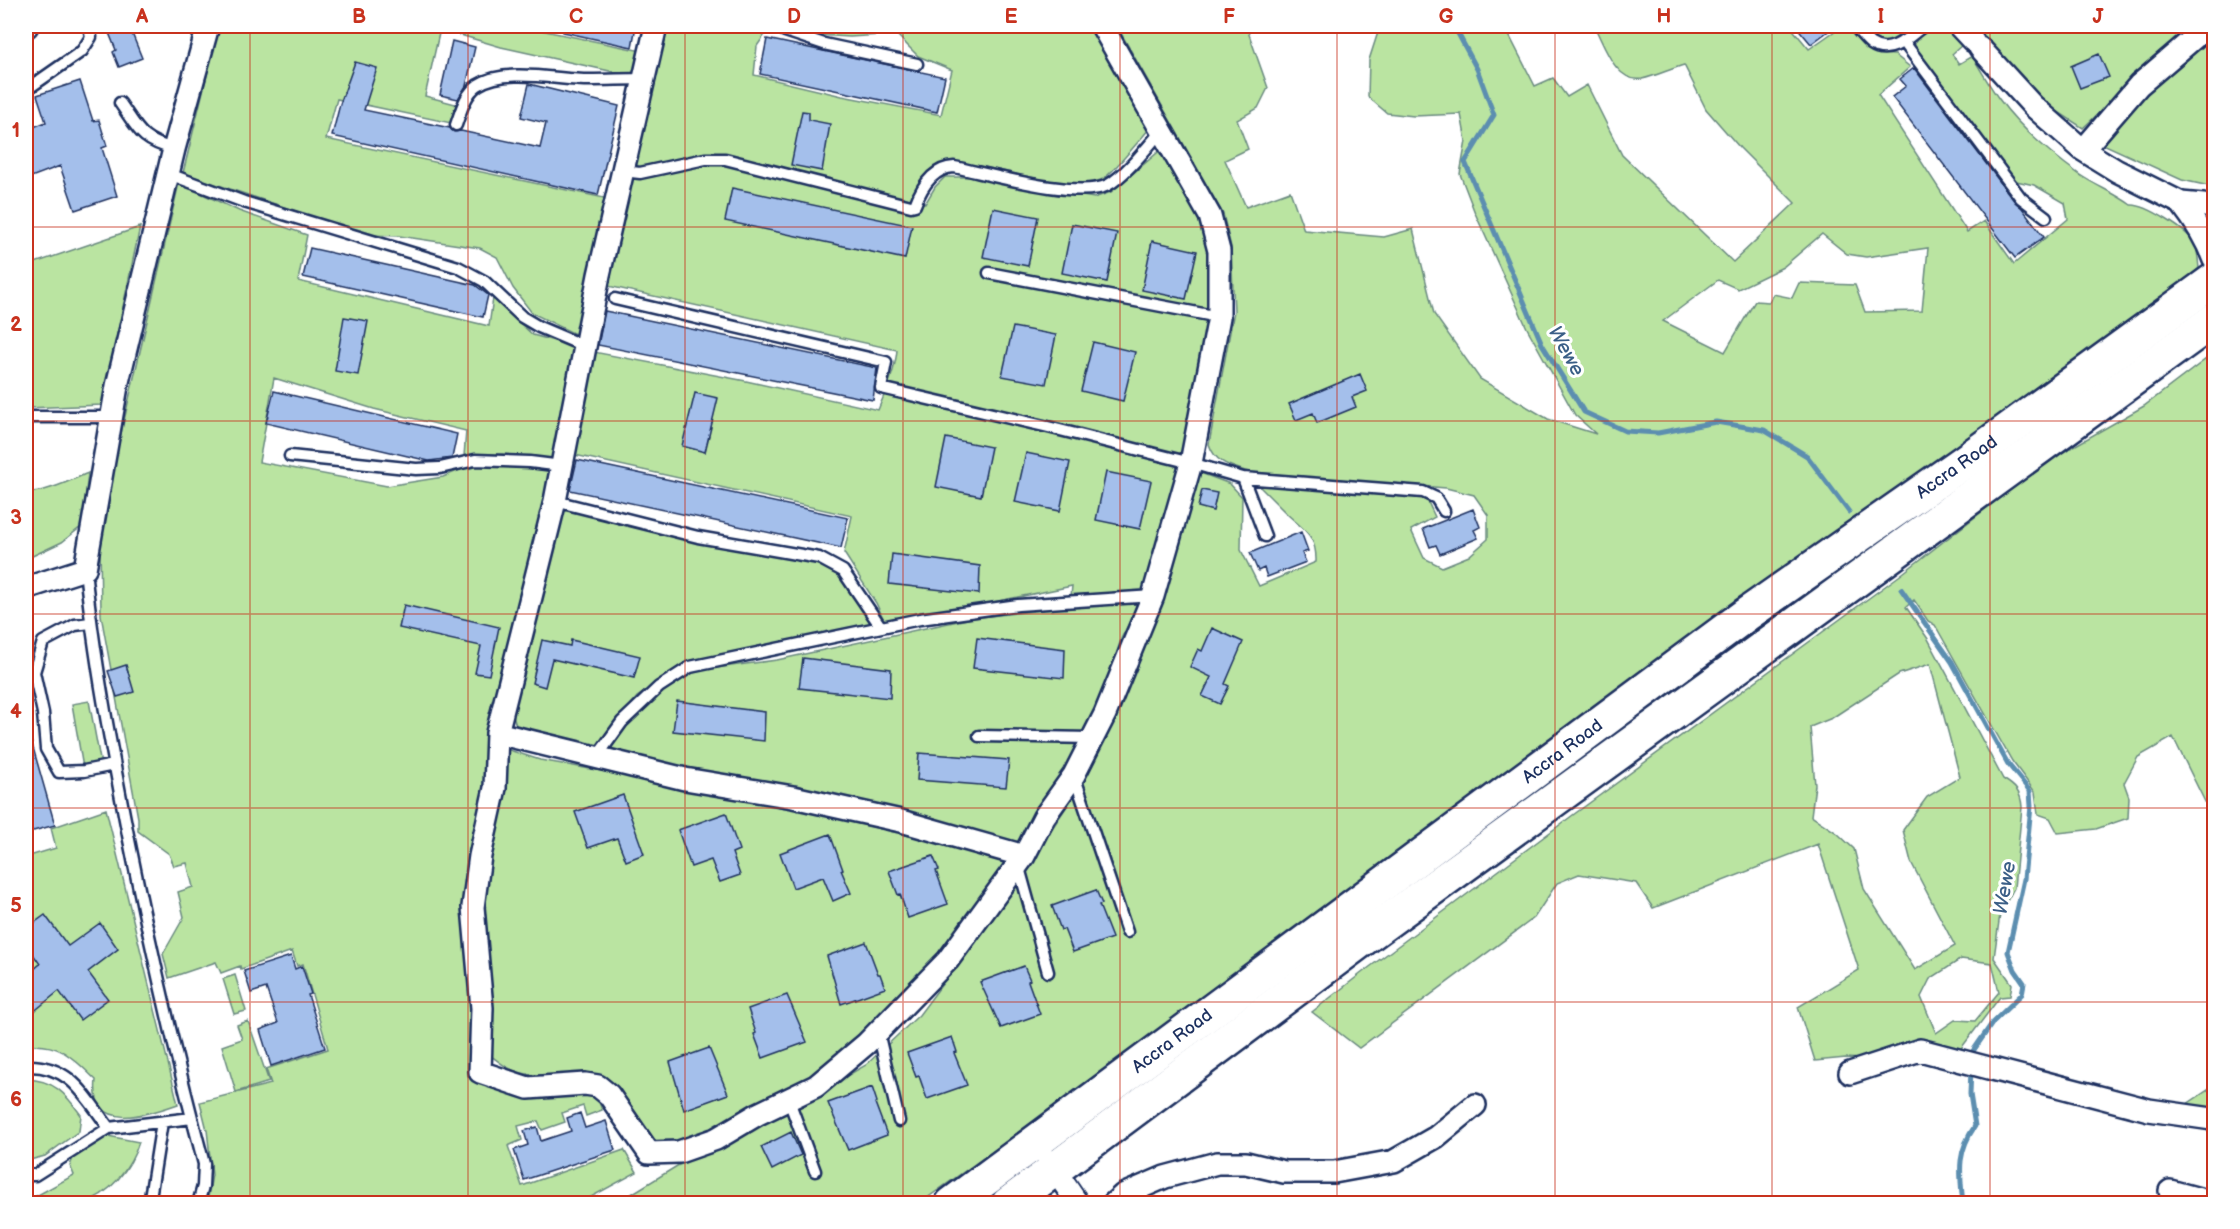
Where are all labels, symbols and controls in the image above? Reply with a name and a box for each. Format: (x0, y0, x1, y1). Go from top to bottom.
text: A (135, 5, 149, 29)
text: B (352, 5, 366, 29)
text: C (569, 5, 583, 29)
text: D (787, 5, 801, 29)
text: E (1005, 5, 1018, 29)
text: F (1223, 5, 1235, 29)
text: G (1439, 5, 1454, 29)
text: H (1657, 5, 1671, 29)
text: I (1878, 5, 1884, 29)
text: J (2093, 5, 2105, 29)
text: 1 (12, 119, 20, 143)
text: 2 (10, 313, 22, 337)
water label: Wewe (1542, 322, 1590, 381)
street label: Accra Road (1912, 431, 2001, 503)
text: 3 (10, 506, 22, 530)
text: 4 (10, 700, 22, 724)
street label: Accra Road (1518, 714, 1607, 788)
water label: Wewe (1989, 859, 2022, 917)
text: 5 (10, 894, 22, 918)
street label: Accra Road (1128, 1004, 1216, 1077)
text: 6 (10, 1088, 22, 1112)

